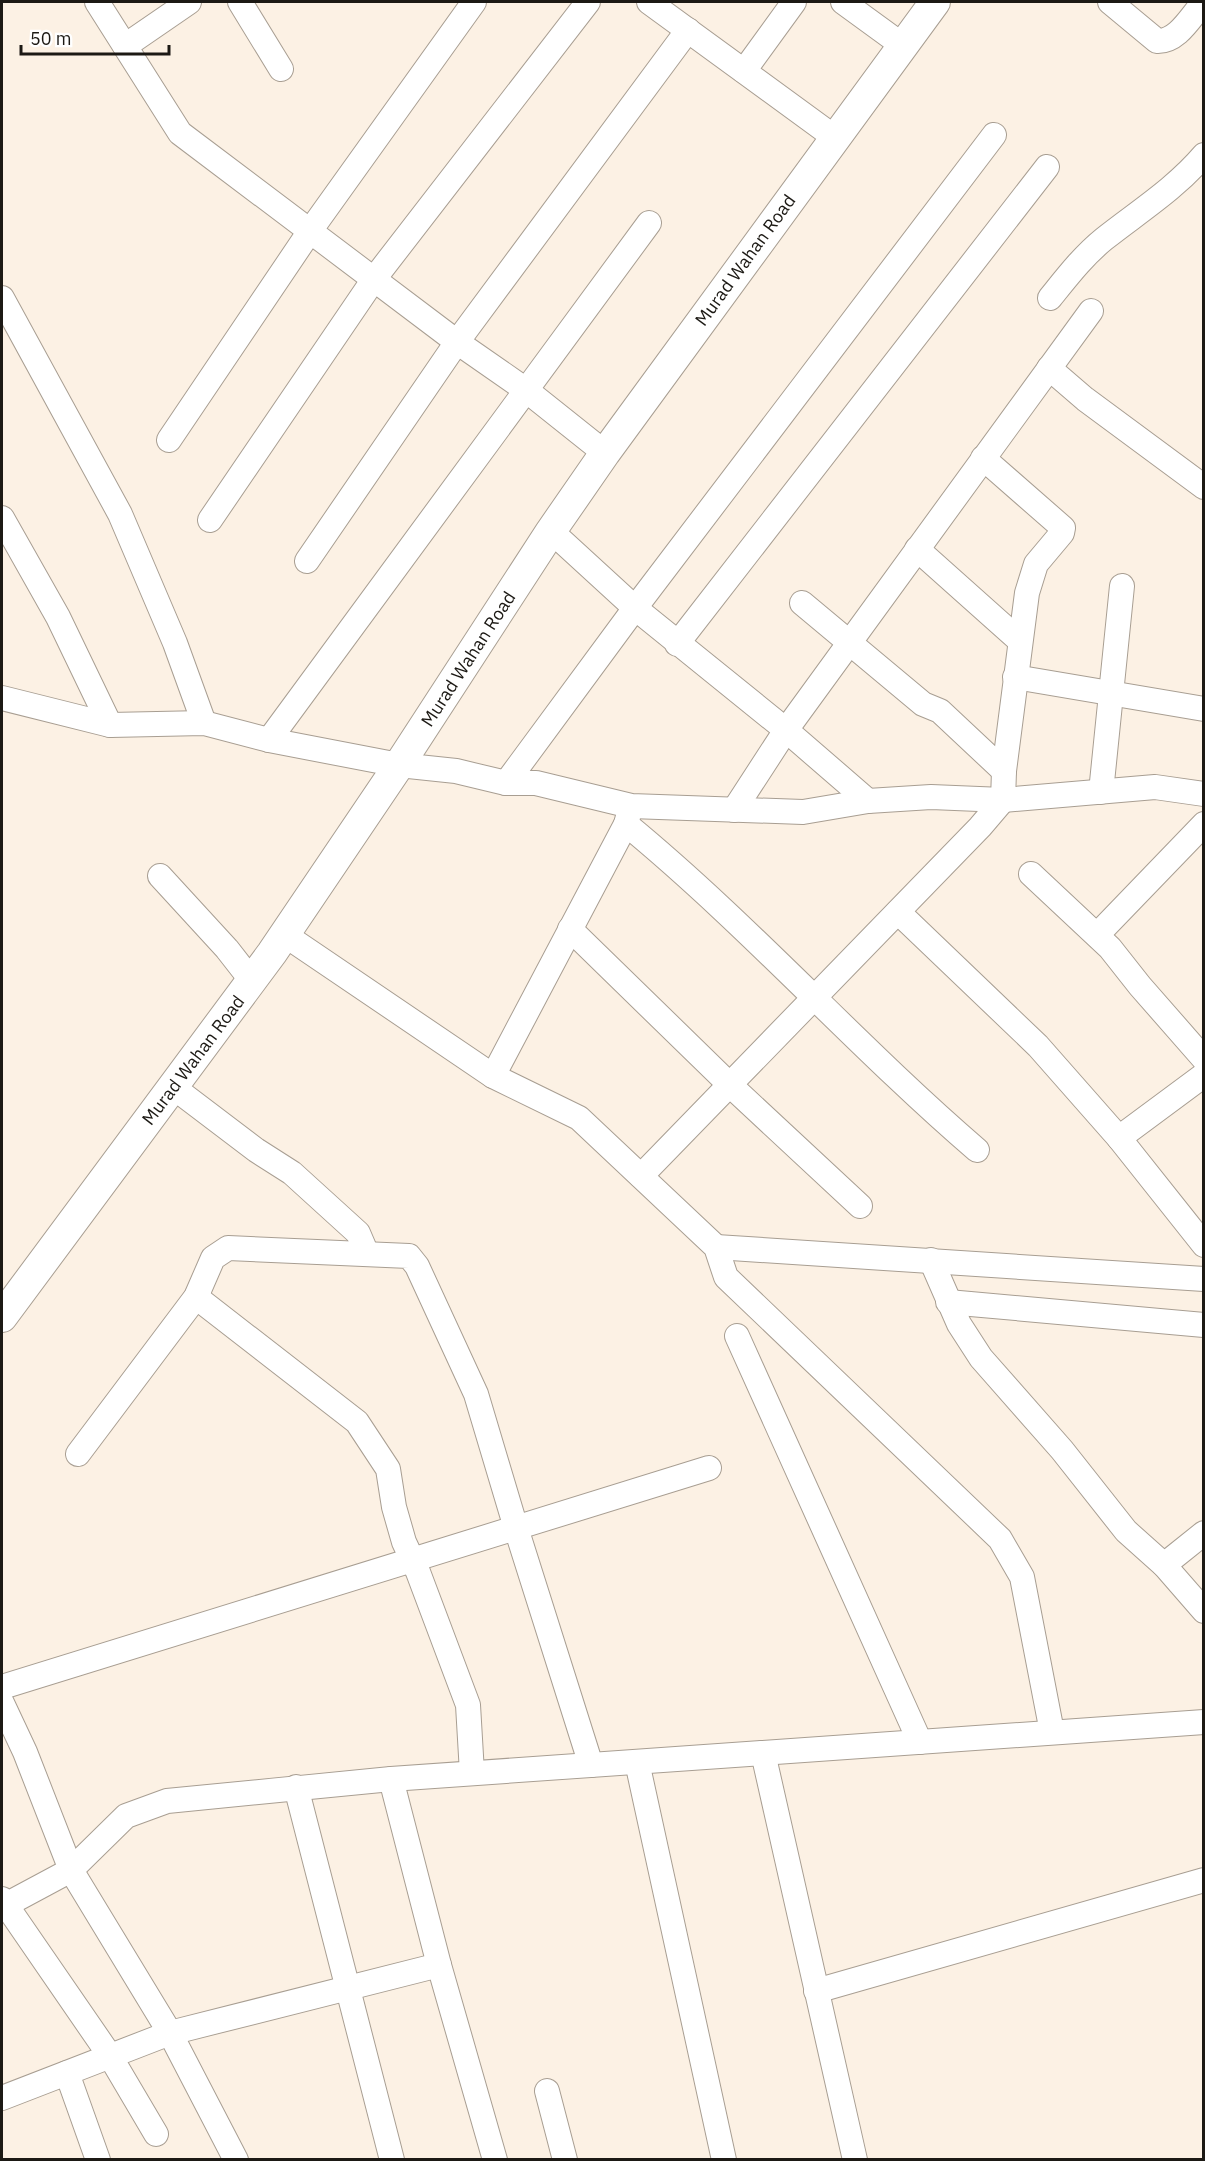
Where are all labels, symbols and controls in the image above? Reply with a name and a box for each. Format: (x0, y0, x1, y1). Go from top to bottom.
scale bar (21, 18, 170, 56)
text: 50 m (30, 27, 72, 50)
street label: Murad Wahan Road (690, 190, 800, 330)
street label: Murad Wahan Road (416, 587, 520, 731)
street label: Murad Wahan Road (137, 990, 249, 1130)

